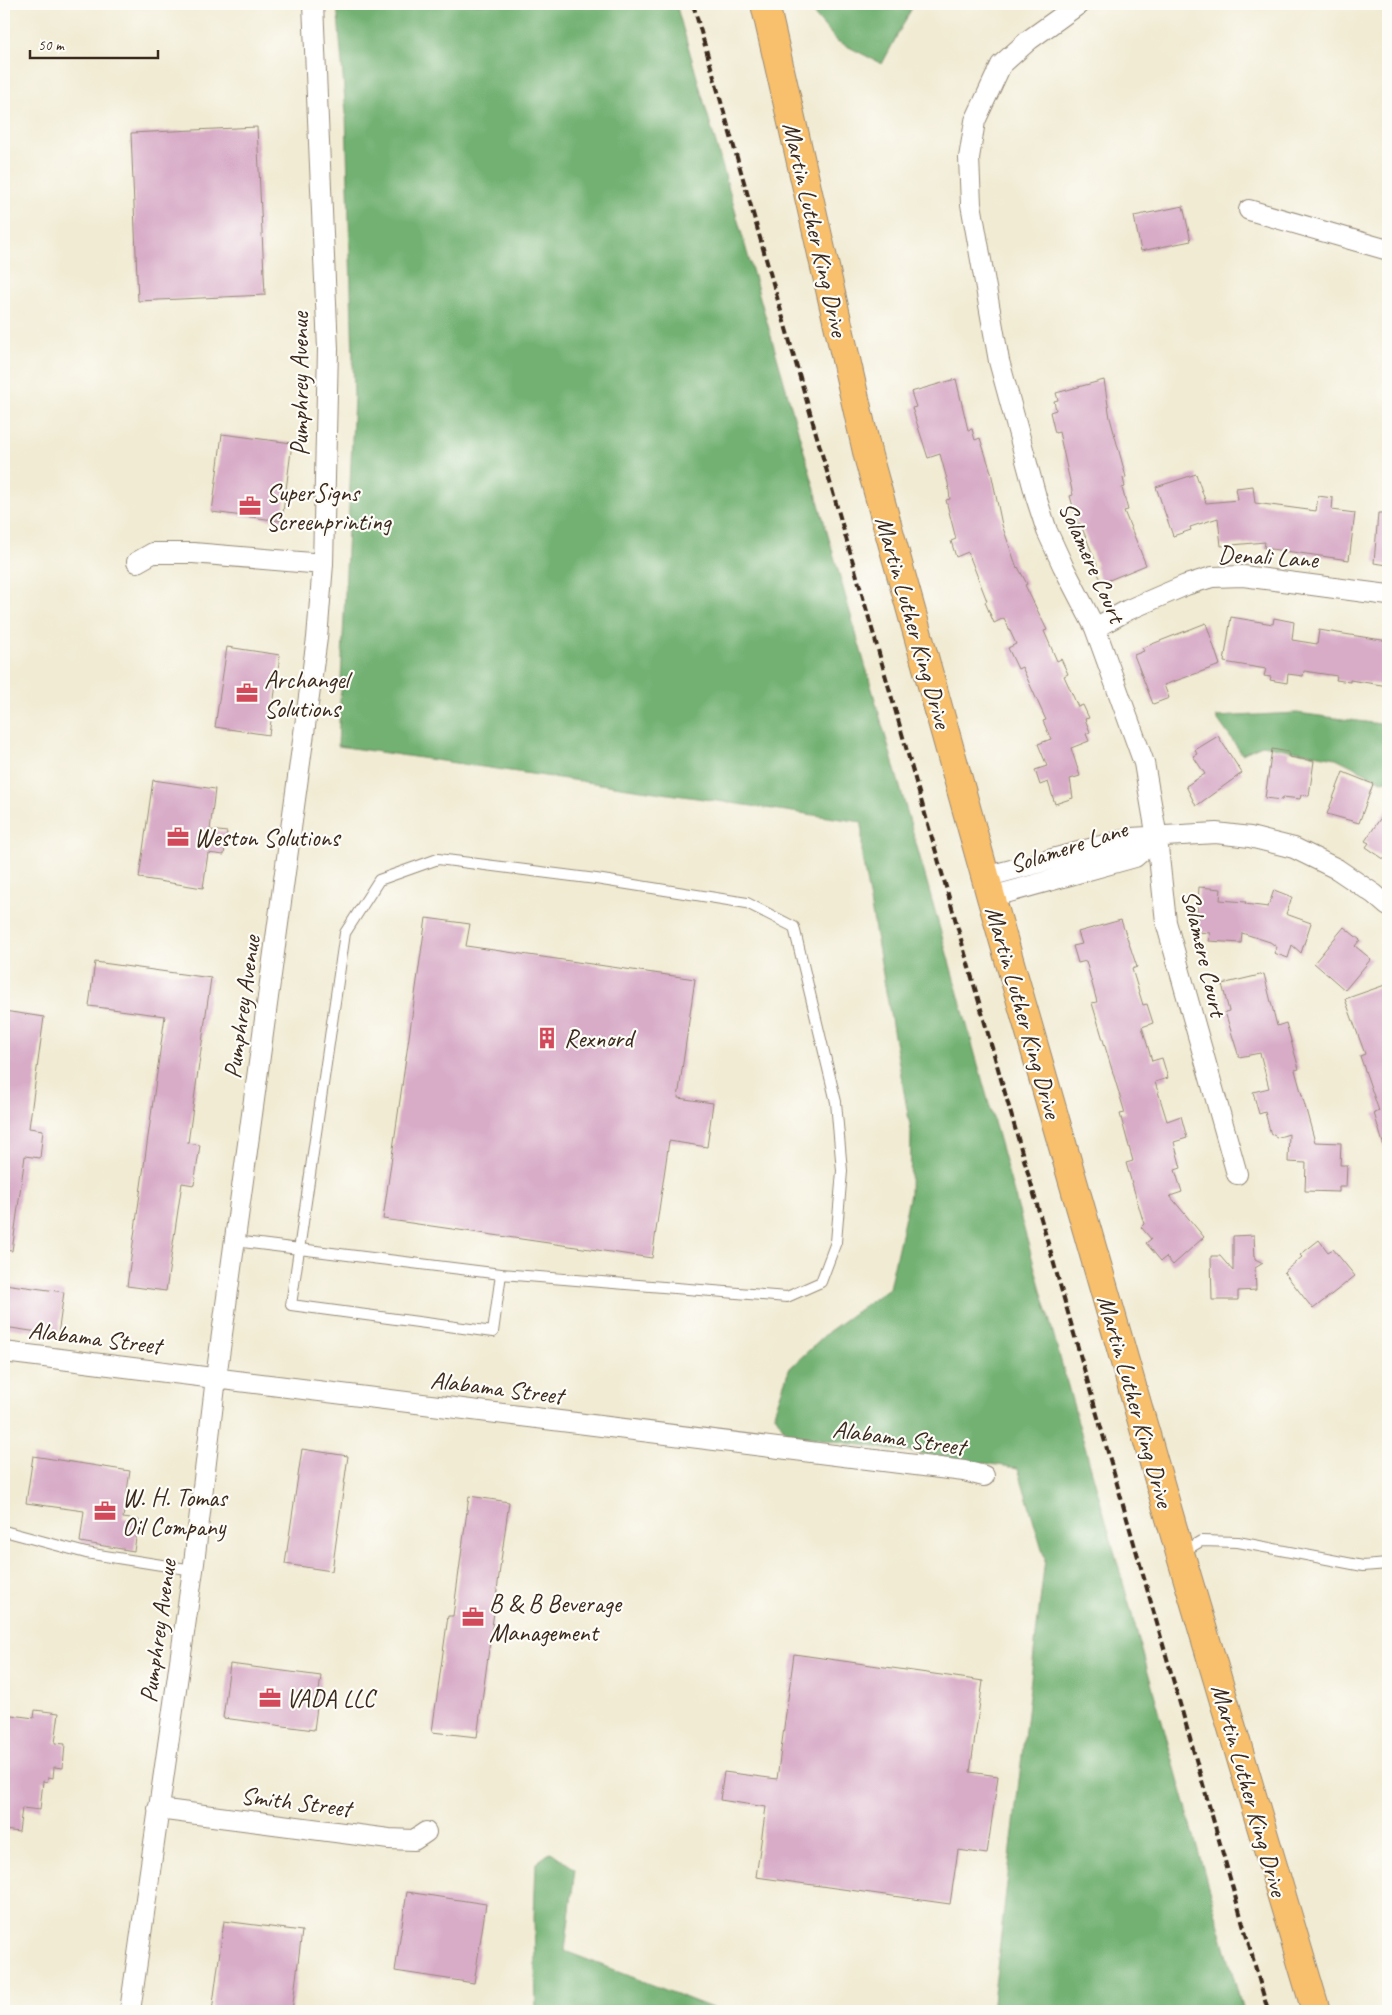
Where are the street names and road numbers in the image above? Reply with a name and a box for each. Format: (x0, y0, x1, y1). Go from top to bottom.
street label: Martin Luther King Drive (775, 119, 856, 341)
street label: Pumphrey Avenue (284, 310, 316, 456)
street label: Solamere Court (1051, 497, 1134, 630)
street label: Martin Luther King Drive (868, 513, 959, 734)
street label: Denali Lane (1217, 538, 1321, 576)
street label: Solamere Lane (1006, 812, 1133, 881)
street label: Solamere Court (1174, 887, 1235, 1022)
street label: Martin Luther King Drive (978, 903, 1069, 1124)
street label: Pumphrey Avenue (216, 932, 268, 1081)
street label: Martin Luther King Drive (1090, 1292, 1181, 1513)
street label: Alabama Street (27, 1314, 167, 1362)
street label: Alabama Street (429, 1364, 569, 1412)
street label: Alabama Street (831, 1413, 971, 1464)
street label: Pumphrey Avenue (132, 1556, 184, 1705)
street label: Martin Luther King Drive (1204, 1681, 1295, 1902)
street label: Smith Street (239, 1779, 356, 1825)

